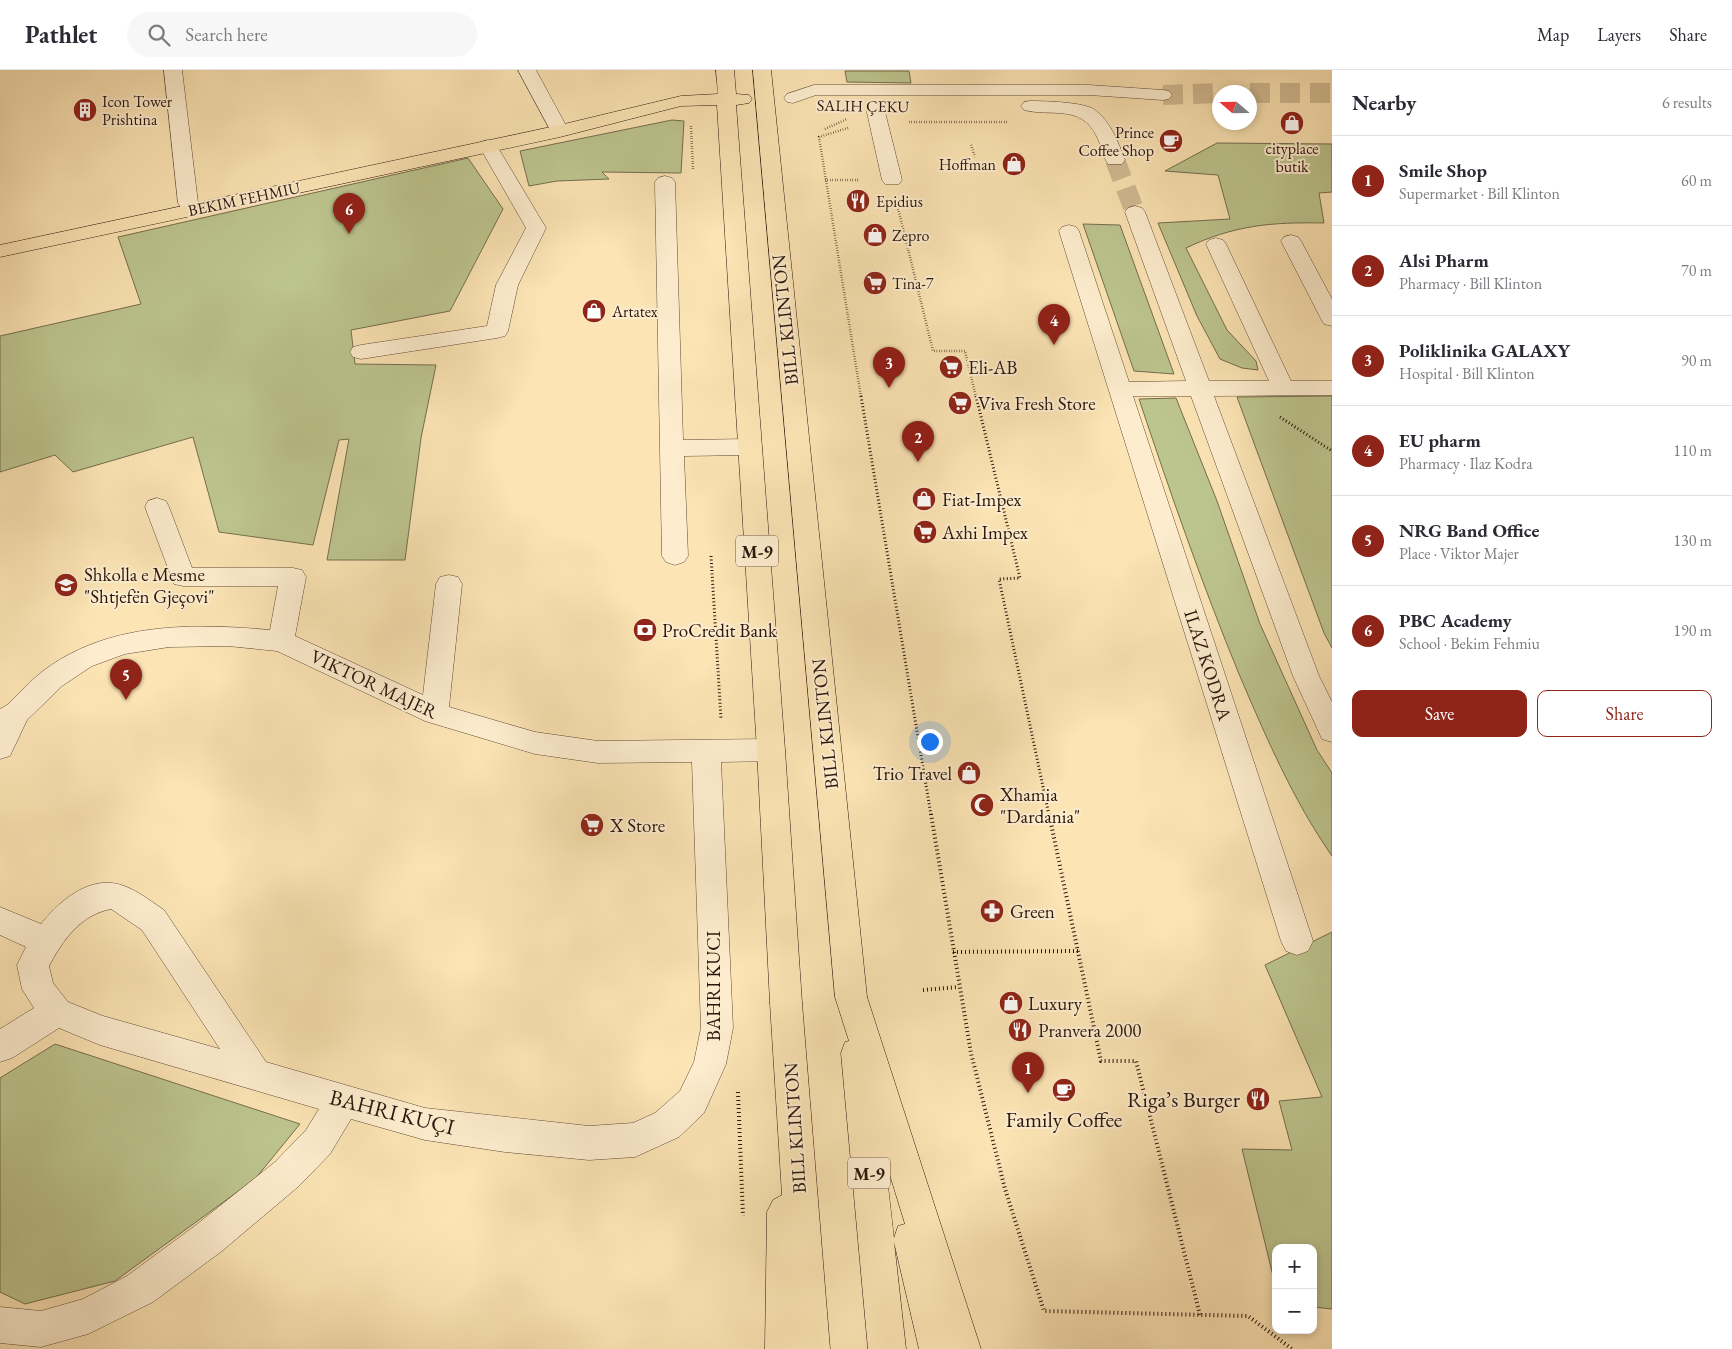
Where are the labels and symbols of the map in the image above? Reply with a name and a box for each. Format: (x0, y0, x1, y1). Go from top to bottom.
north arrow (1212, 85, 1257, 130)
place label: Icon Tower Prishtina (102, 91, 173, 130)
street label: SALIH ÇEKU (817, 95, 910, 117)
building icon: Icon Tower Prishtina (72, 97, 98, 123)
shop icon: cityplace butik (1279, 110, 1305, 136)
place label: Prince Coffee Shop (1078, 122, 1154, 161)
cafe icon: Prince Coffee Shop (1158, 128, 1184, 154)
place label: cityplace butik (1265, 138, 1319, 177)
shop icon: Hoffman (1001, 151, 1027, 177)
place label: Hoffman (939, 154, 997, 175)
street label: BEKIM FEHMIU (186, 177, 302, 221)
restaurant icon: Epidius (845, 188, 871, 214)
place label: Epidius (876, 191, 923, 212)
pin: 6 (333, 193, 365, 234)
shop icon: Zepro (862, 222, 888, 248)
place label: Zepro (892, 225, 930, 246)
street label: BILL KLINTON (766, 254, 804, 386)
supermarket icon: Tina-7 (862, 270, 888, 296)
place label: Tina-7 (892, 273, 934, 294)
shop icon: Artatex (581, 298, 607, 324)
place label: Artatex (611, 301, 658, 322)
pin: 4 (1038, 304, 1070, 345)
pin: 3 (873, 347, 905, 388)
supermarket icon: Eli-AB (938, 354, 964, 380)
place label: Eli-AB (968, 355, 1017, 380)
supermarket icon: Viva Fresh Store (947, 390, 973, 416)
place label: Viva Fresh Store (978, 391, 1096, 416)
pin: 2 (902, 421, 934, 462)
shop icon: Fiat-Impex (911, 486, 937, 512)
place label: Fiat-Impex (942, 487, 1022, 512)
supermarket icon: Axhi Impex (912, 519, 938, 545)
place label: Axhi Impex (941, 520, 1029, 545)
road number: M-9 (736, 536, 778, 566)
place label: Shkolla e Mesme "Shtjefën Gjeçovi" (84, 562, 214, 609)
school or university icon: Shkolla e Mesme "Shtjefën Gjeçovi" (53, 572, 79, 598)
street label: ILAZ KODRA (1178, 606, 1238, 724)
bank icon: ProCredit Bank (632, 617, 658, 643)
place label: ProCredit Bank (662, 618, 778, 643)
street label: VIKTOR MAJER (306, 644, 442, 725)
street label: BILL KLINTON (806, 658, 844, 790)
pin: 5 (110, 659, 142, 700)
your location (917, 729, 943, 755)
shop icon: Trio Travel (956, 760, 982, 786)
place label: Trio Travel (873, 761, 952, 786)
place label: Xhamia "Dardania" (999, 782, 1080, 829)
mosque icon: Xhamia "Dardania" (969, 792, 995, 818)
supermarket icon: X Store (579, 812, 605, 838)
place label: X Store (609, 813, 665, 838)
pharmacy icon: Green (979, 898, 1005, 924)
place label: Green (1010, 899, 1055, 924)
street label: BAHRI KUCI (701, 930, 726, 1041)
shop icon: Luxury (998, 990, 1024, 1016)
place label: Luxury (1028, 991, 1083, 1016)
restaurant icon: Pranvera 2000 (1007, 1017, 1033, 1043)
place label: Pranvera 2000 (1038, 1018, 1141, 1043)
pin: 1 (1012, 1052, 1044, 1093)
street label: BILL KLINTON (778, 1062, 812, 1194)
cafe icon: Family Coffee (1051, 1077, 1077, 1103)
street label: BAHRI KUÇI (326, 1082, 458, 1142)
place label: Riga’s Burger (1127, 1085, 1241, 1114)
restaurant icon: Riga’s Burger (1245, 1086, 1271, 1112)
place label: Family Coffee (1006, 1105, 1123, 1134)
road number: M-9 (848, 1158, 890, 1188)

